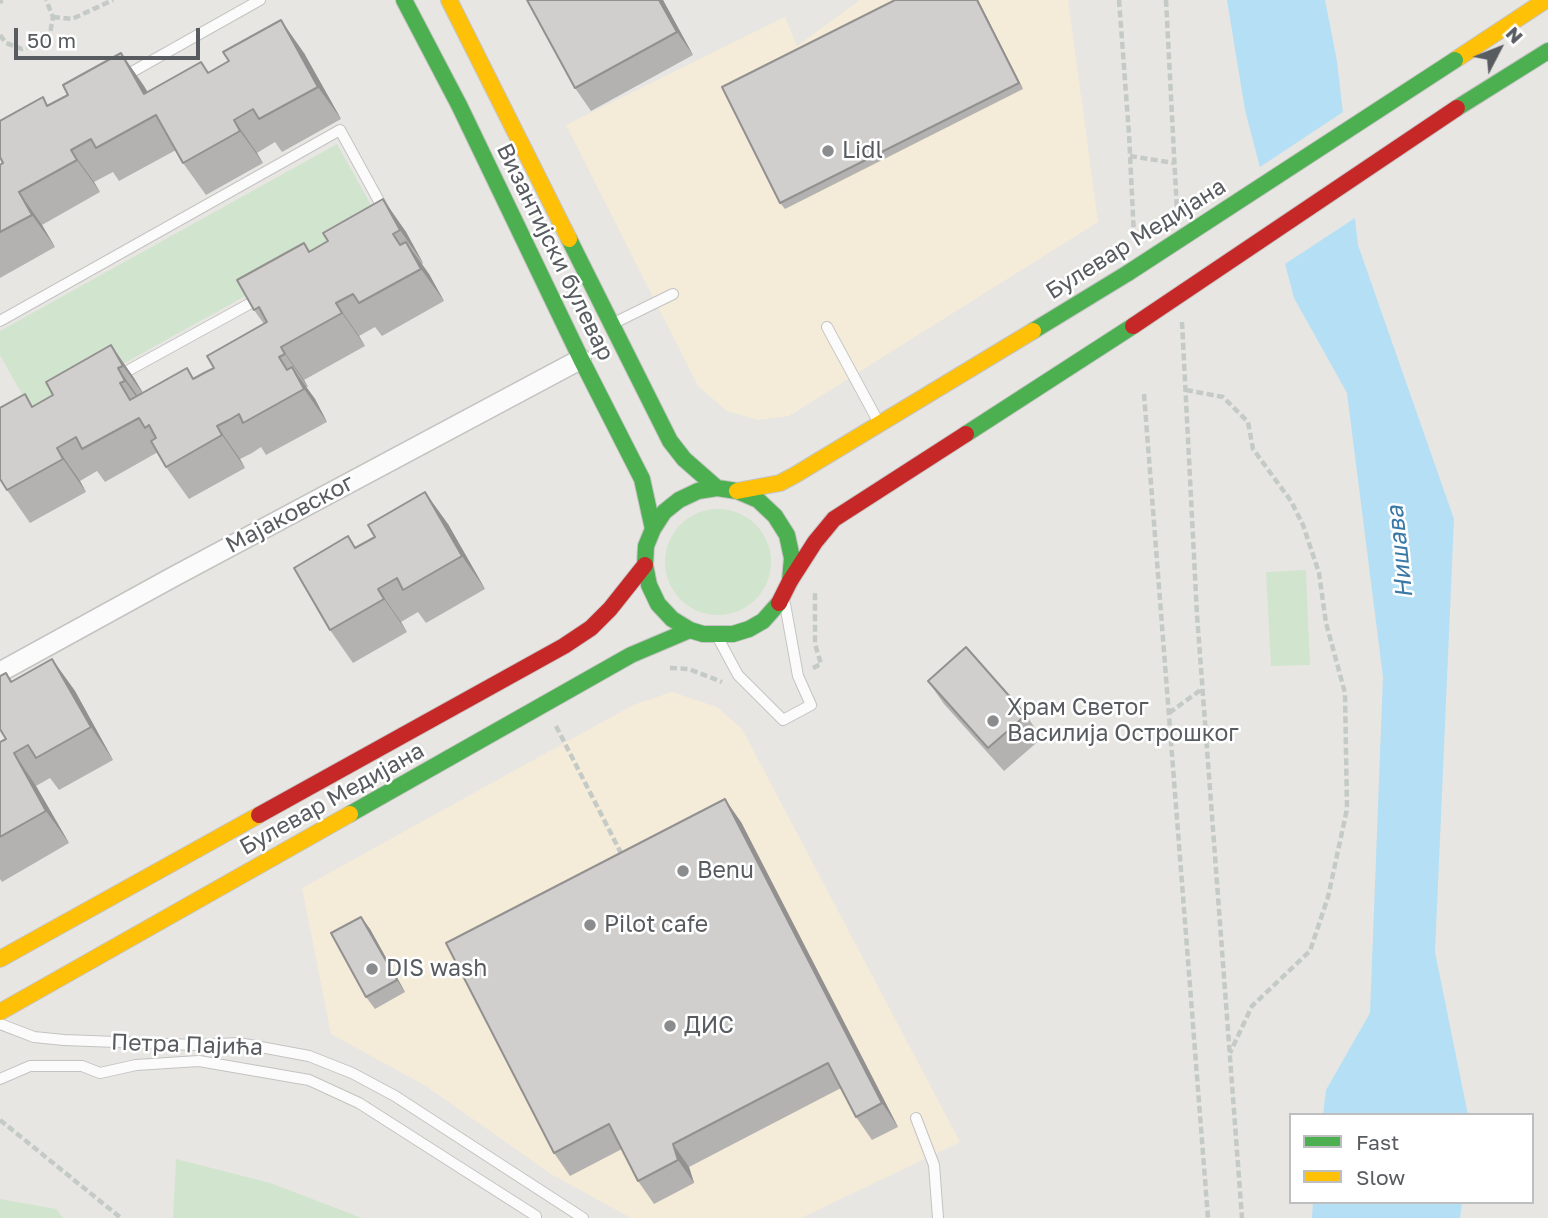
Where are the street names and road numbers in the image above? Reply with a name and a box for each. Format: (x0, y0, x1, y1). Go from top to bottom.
street label: Византијски булевар (490, 139, 620, 365)
street label: Булевар Медијана (1041, 173, 1231, 305)
street label: Мајаковског (221, 469, 359, 559)
street label: Булевар Медијана (235, 737, 429, 861)
street label: Петра Пајића (110, 1029, 264, 1061)

